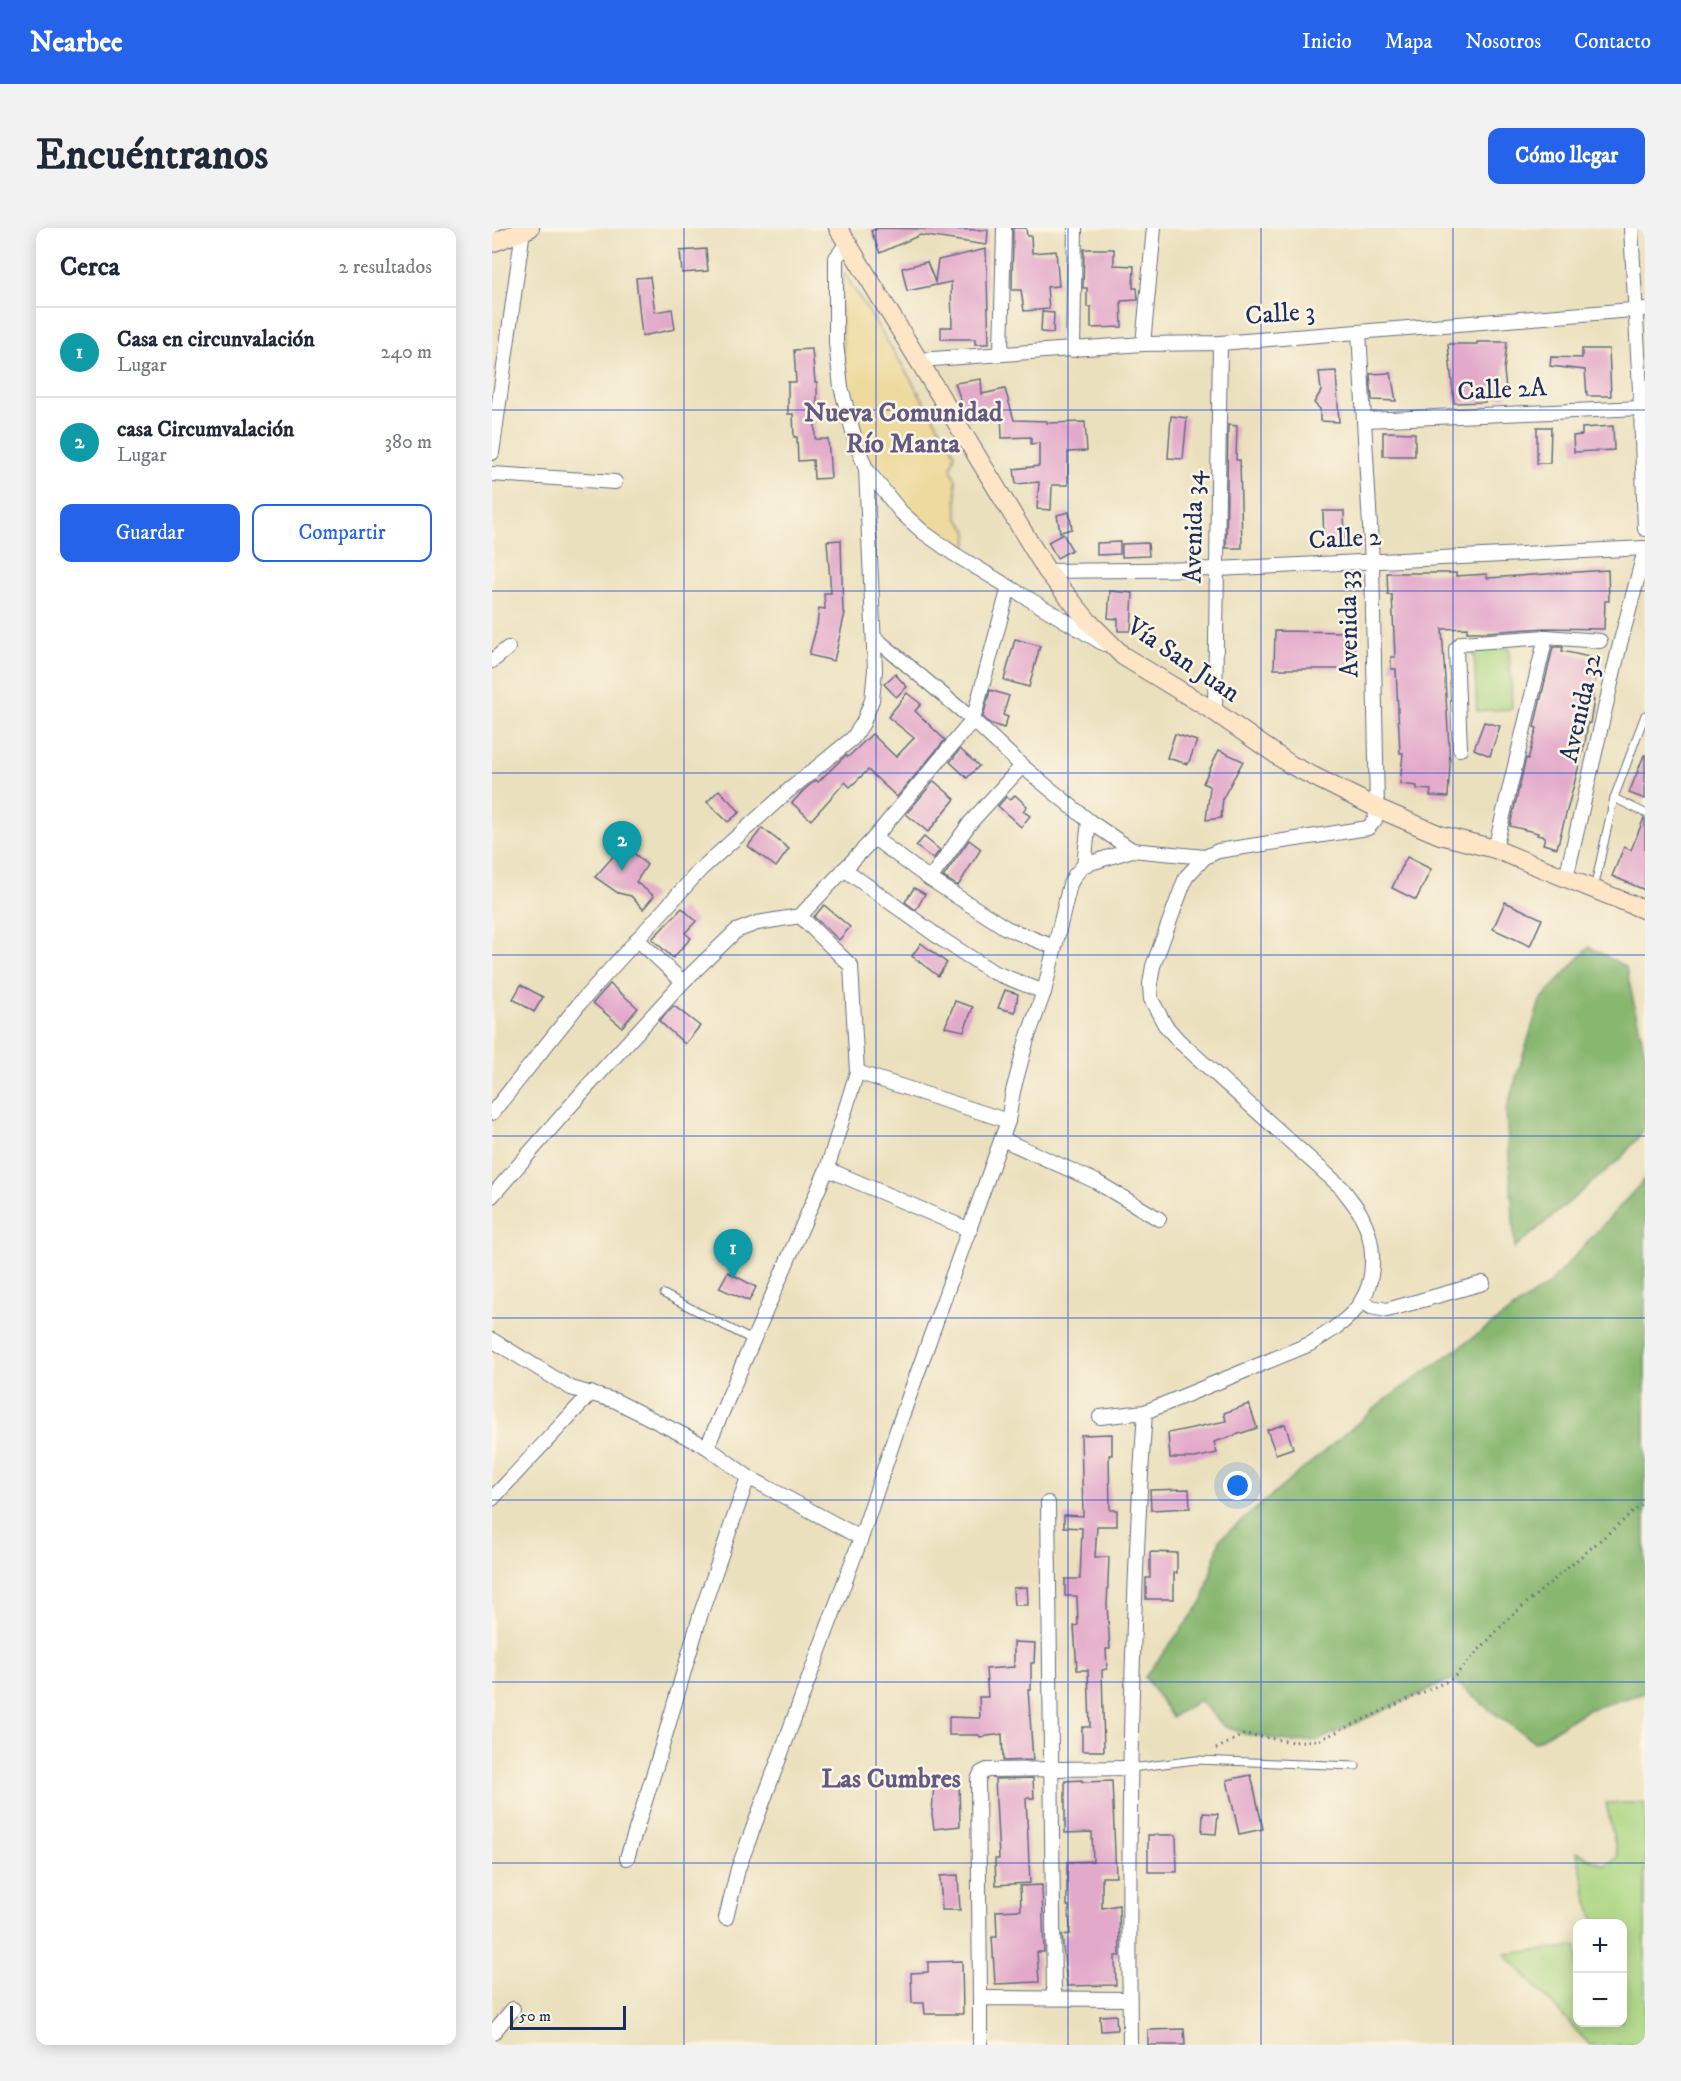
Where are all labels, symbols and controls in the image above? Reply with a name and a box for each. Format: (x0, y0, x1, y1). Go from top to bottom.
text: Nearbee (30, 25, 123, 60)
text: Inicio (1302, 29, 1352, 55)
text: Mapa (1385, 29, 1432, 55)
text: Nosotros (1465, 29, 1541, 55)
text: Contacto (1574, 29, 1651, 55)
button: Cómo llegar (1488, 128, 1645, 184)
text: Encuéntranos (36, 130, 268, 182)
text: Cerca (60, 251, 120, 284)
text: 2 resultados (339, 255, 432, 280)
street label: Calle 3 (1244, 295, 1316, 333)
text: Casa en circunvalación (117, 326, 315, 353)
text: 1 (76, 340, 83, 365)
text: 240 m (381, 340, 432, 365)
text: Lugar (117, 353, 167, 378)
street label: Calle 2A (1456, 371, 1548, 409)
district label: Nueva Comunidad Río Manta (804, 396, 1003, 461)
text: casa Circumvalación (117, 416, 294, 443)
text: 2 (75, 430, 84, 455)
text: 380 m (384, 430, 432, 455)
text: Lugar (117, 443, 167, 468)
street label: Avenida 34 (1177, 469, 1211, 584)
button: Guardar (60, 504, 240, 562)
button: Compartir (252, 504, 432, 562)
street label: Calle 2 (1308, 521, 1383, 557)
street label: Avenida 33 (1332, 570, 1366, 678)
street label: Vía San Juan (1119, 609, 1246, 710)
street label: Avenida 32 (1552, 650, 1610, 766)
pin: 2 (602, 822, 642, 871)
pin: 1 (714, 1230, 752, 1279)
your location (1223, 1471, 1252, 1500)
district label: Las Cumbres (821, 1762, 961, 1796)
map controls (1573, 1919, 1627, 2027)
button: + (1573, 1919, 1627, 1973)
button: − (1573, 1973, 1627, 2027)
scale bar (510, 2003, 626, 2030)
text: 50 m (519, 2006, 551, 2026)

